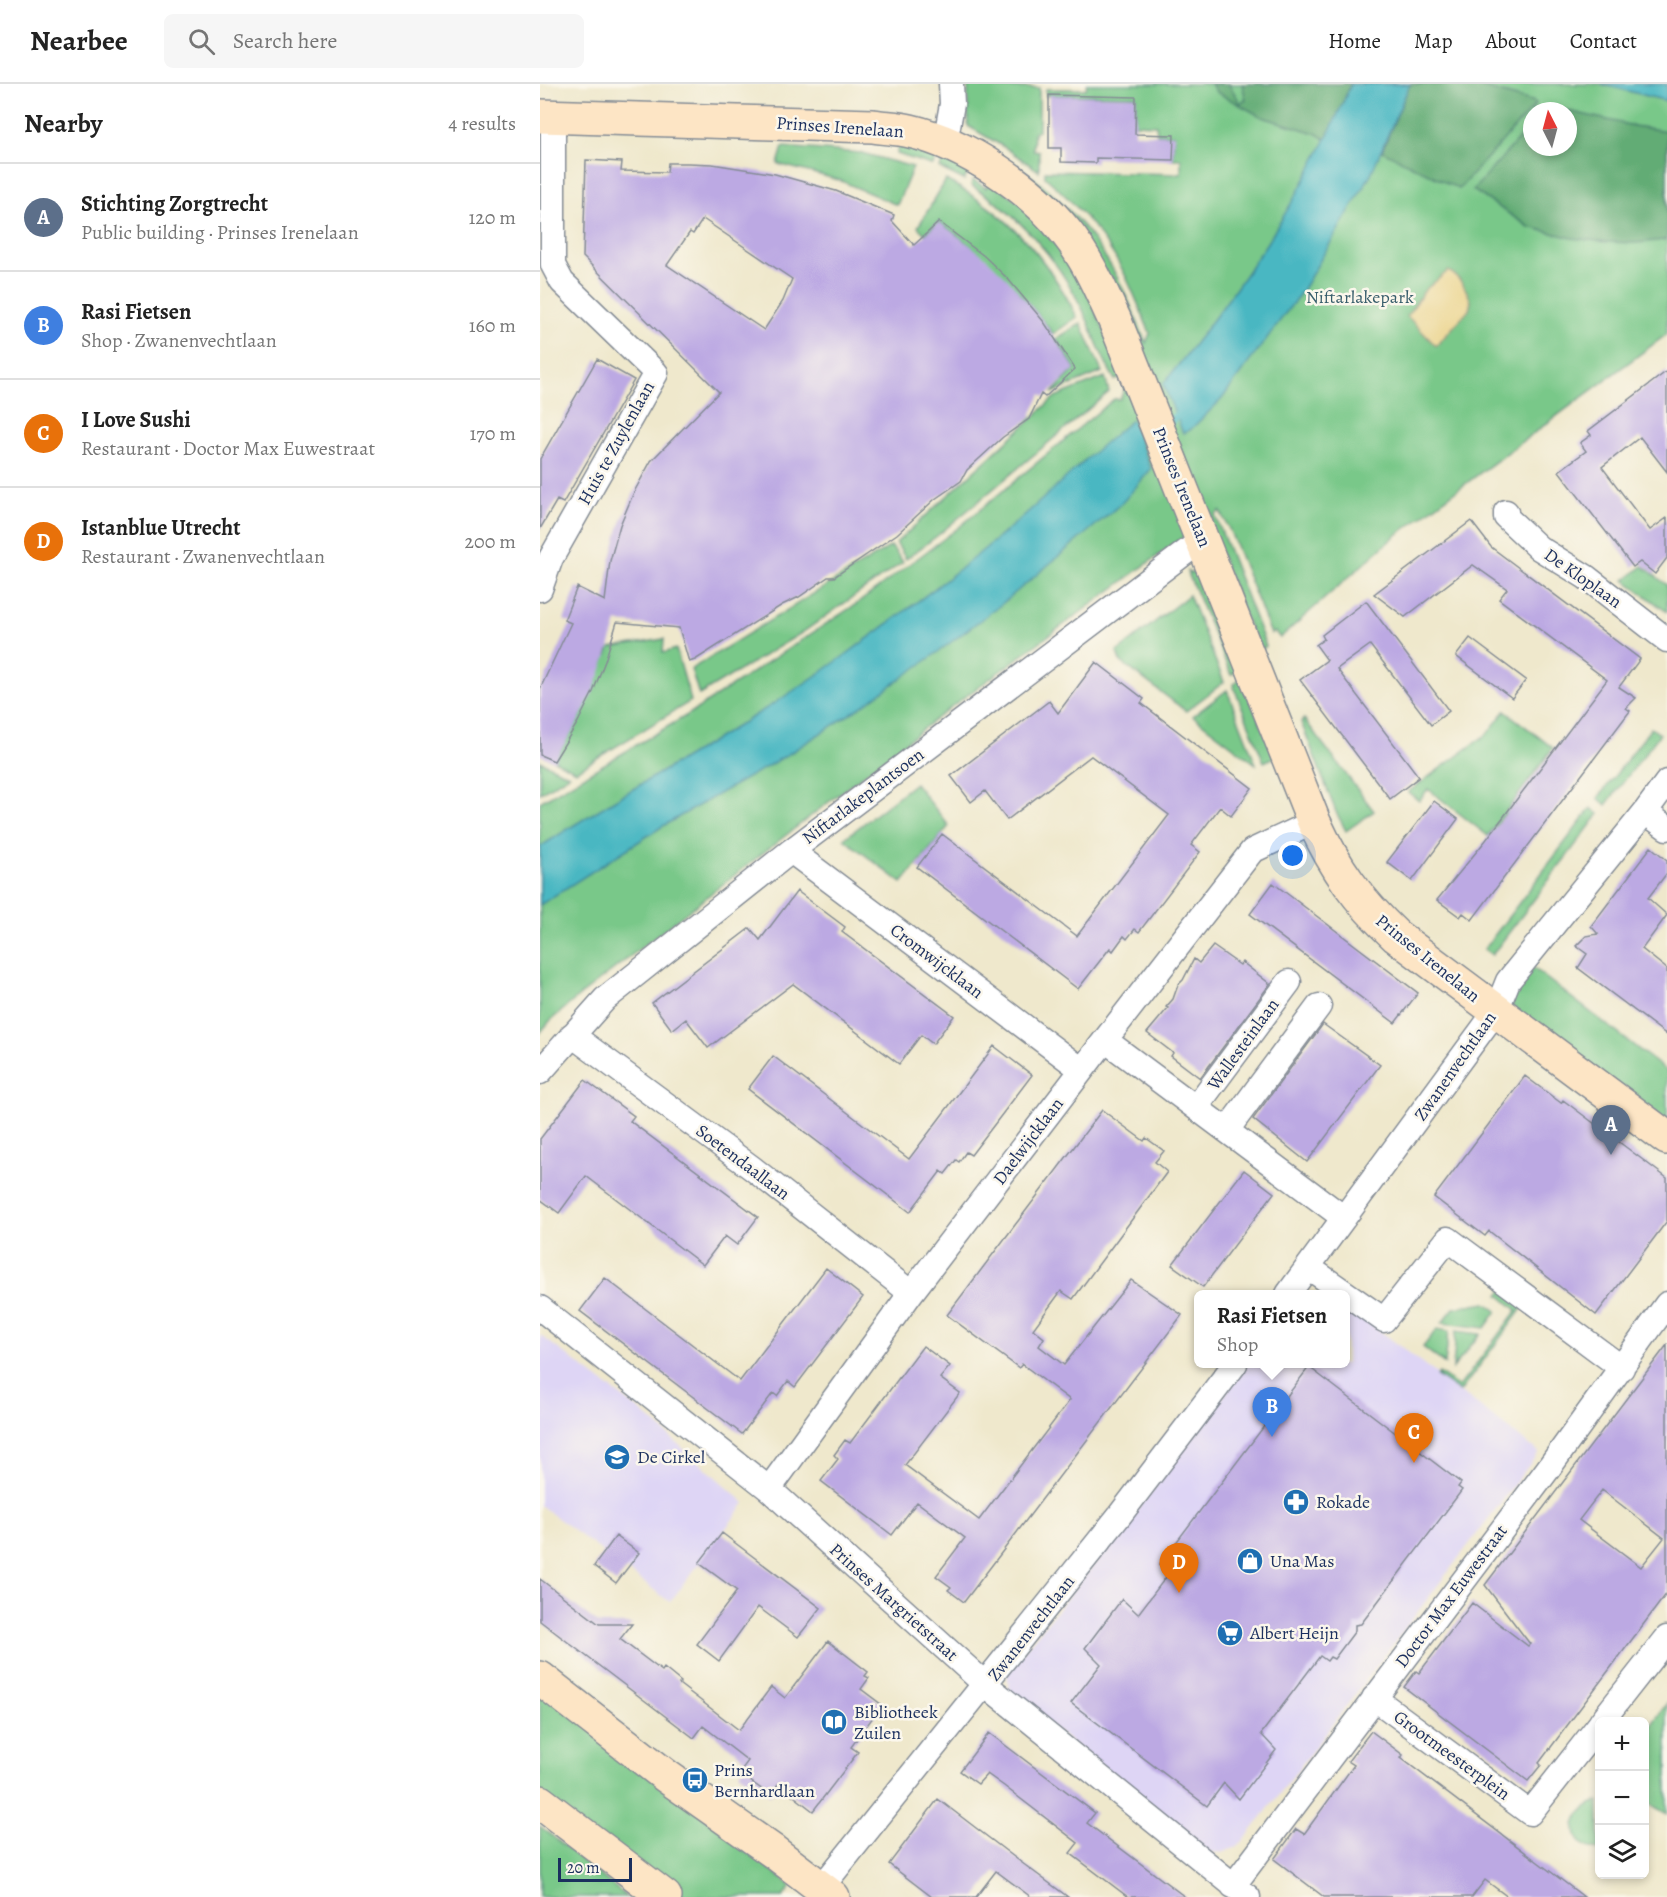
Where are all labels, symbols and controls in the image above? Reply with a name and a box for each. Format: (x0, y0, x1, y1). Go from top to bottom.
search box (164, 14, 584, 68)
text: Nearbee (30, 22, 128, 60)
icon: search (185, 25, 218, 58)
text: Search here (233, 26, 337, 56)
text: Home (1328, 27, 1381, 55)
text: Map (1414, 27, 1452, 55)
text: About (1485, 27, 1537, 55)
text: Contact (1570, 27, 1637, 55)
north arrow (1523, 102, 1577, 156)
text: Nearby (24, 106, 103, 141)
text: 4 results (448, 110, 516, 137)
street label: Prinses Irenelaan (775, 111, 905, 143)
text: Stichting Zorgtrecht (81, 189, 268, 219)
text: A (37, 204, 50, 231)
text: 120 m (468, 204, 516, 231)
text: Public building · Prinses Irenelaan (81, 219, 359, 246)
park label: Niftarlakepark (1306, 285, 1414, 309)
text: Rasi Fietsen (81, 297, 191, 327)
text: B (37, 312, 50, 339)
text: 160 m (469, 312, 516, 339)
text: Shop · Zwanenvechtlaan (81, 327, 277, 354)
street label: Huis te Zuylenlaan (572, 377, 660, 509)
text: I Love Sushi (81, 405, 191, 435)
text: C (37, 420, 50, 447)
text: 170 m (470, 420, 516, 447)
street label: Prinses Irenelaan (1147, 423, 1217, 551)
text: Restaurant · Doctor Max Euwestraat (81, 435, 375, 462)
text: Istanblue Utrecht (81, 513, 241, 543)
text: D (37, 528, 50, 555)
text: 200 m (465, 528, 516, 555)
text: Restaurant · Zwanenvechtlaan (81, 543, 325, 570)
street label: De Kloplaan (1539, 543, 1627, 614)
street label: Niftarlakeplantsoen (797, 742, 929, 850)
your location (1278, 841, 1307, 870)
street label: Prinses Irenelaan (1371, 908, 1485, 1008)
street label: Cromwijcklaan (885, 918, 989, 1004)
street label: Wallesteinlaan (1201, 993, 1284, 1095)
street label: Zwanenvechtlaan (1408, 1007, 1502, 1125)
street label: Daelwijcklaan (987, 1092, 1069, 1190)
pin: A (1592, 1106, 1630, 1155)
street label: Soetendaallaan (691, 1119, 795, 1205)
popup (1194, 1290, 1350, 1368)
text: Rasi Fietsen (1217, 1301, 1327, 1331)
text: Shop (1217, 1331, 1258, 1358)
pin: B (1252, 1388, 1292, 1437)
pin: C (1394, 1414, 1434, 1463)
school or university icon: De Cirkel (602, 1442, 632, 1472)
place label: De Cirkel (637, 1445, 706, 1469)
pharmacy icon: Rokade (1281, 1487, 1311, 1517)
place label: Rokade (1316, 1490, 1370, 1514)
street label: Doctor Max Euwestraat (1389, 1520, 1513, 1672)
street label: Prinses Margrietstraat (824, 1538, 964, 1666)
pin: D (1160, 1544, 1198, 1593)
shop icon: Una Mas (1235, 1546, 1265, 1576)
place label: Una Mas (1270, 1549, 1334, 1573)
street label: Zwanenvechtlaan (982, 1570, 1080, 1686)
supermarket icon: Albert Heijn (1215, 1618, 1245, 1648)
place label: Albert Heijn (1249, 1621, 1339, 1645)
place label: Bibliotheek Zuilen (854, 1700, 938, 1745)
street label: Grootmeesterplein (1389, 1705, 1515, 1805)
library icon: Bibliotheek Zuilen (819, 1707, 849, 1737)
map controls (1595, 1717, 1649, 1879)
button: + (1595, 1717, 1649, 1771)
place label: Prins Bernhardlaan (714, 1758, 815, 1803)
bus stop icon: Prins Bernhardlaan (680, 1765, 710, 1795)
button: − (1595, 1771, 1649, 1825)
button: layers (1595, 1825, 1649, 1879)
scale bar (558, 1855, 632, 1882)
text: 20 m (567, 1857, 600, 1879)

